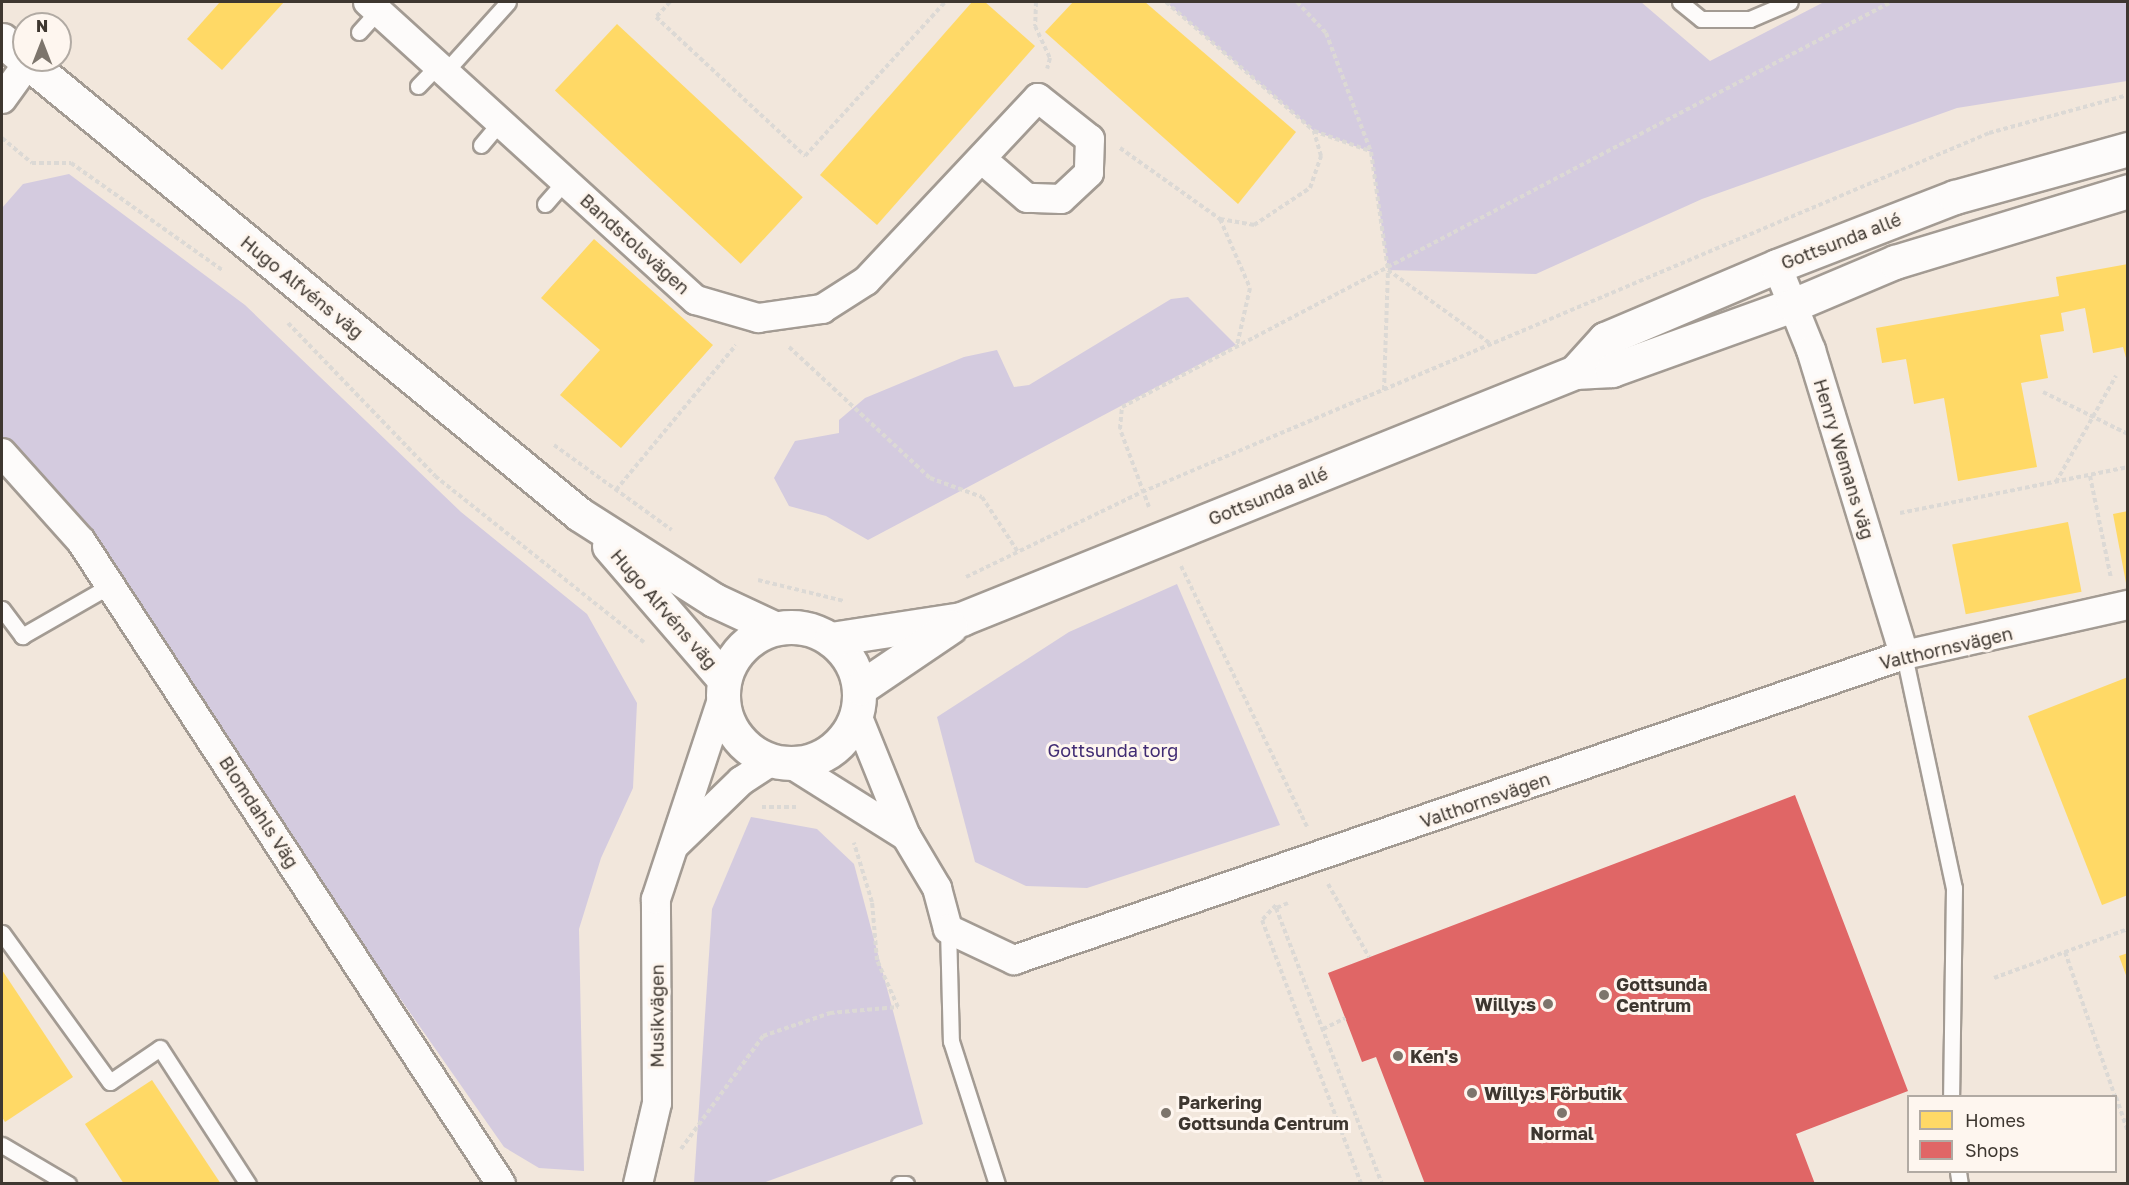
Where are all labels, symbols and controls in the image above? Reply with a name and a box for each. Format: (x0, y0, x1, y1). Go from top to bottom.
north arrow (12, 12, 72, 72)
text: N (36, 16, 48, 36)
street label: Bandstolsvägen (576, 189, 694, 299)
street label: Gottsunda allé (1778, 208, 1904, 274)
street label: Hugo Alfvéns väg (236, 231, 368, 343)
street label: Henry Wemans väg (1809, 376, 1879, 542)
street label: Gottsunda allé (1205, 462, 1331, 530)
street label: Hugo Alfvéns väg (606, 545, 722, 673)
street label: Valthornsvägen (1877, 622, 2015, 674)
park label: Gottsunda torg (1048, 739, 1178, 761)
street label: Blomdahls Väg (215, 752, 303, 872)
street label: Valthornsvägen (1417, 768, 1553, 832)
street label: Musikvägen (646, 964, 668, 1068)
place label: Gottsunda Centrum (1616, 974, 1707, 1016)
marker: Gottsunda Centrum (1597, 988, 1611, 1002)
place label: Willy:s (1475, 993, 1536, 1015)
marker: Willy:s (1541, 997, 1555, 1011)
place label: Ken's (1410, 1045, 1458, 1067)
marker: Ken's (1391, 1049, 1405, 1063)
place label: Willy:s Förbutik (1484, 1082, 1622, 1104)
marker: Willy:s Förbutik (1465, 1086, 1479, 1100)
place label: Parkering Gottsunda Centrum (1178, 1092, 1349, 1134)
legend (1907, 1095, 2117, 1173)
marker: Parkering Gottsunda Centrum (1159, 1106, 1173, 1120)
marker: Normal (1555, 1106, 1569, 1120)
text: Homes (1965, 1109, 2025, 1131)
place label: Normal (1530, 1122, 1594, 1144)
text: Shops (1965, 1139, 2019, 1161)

